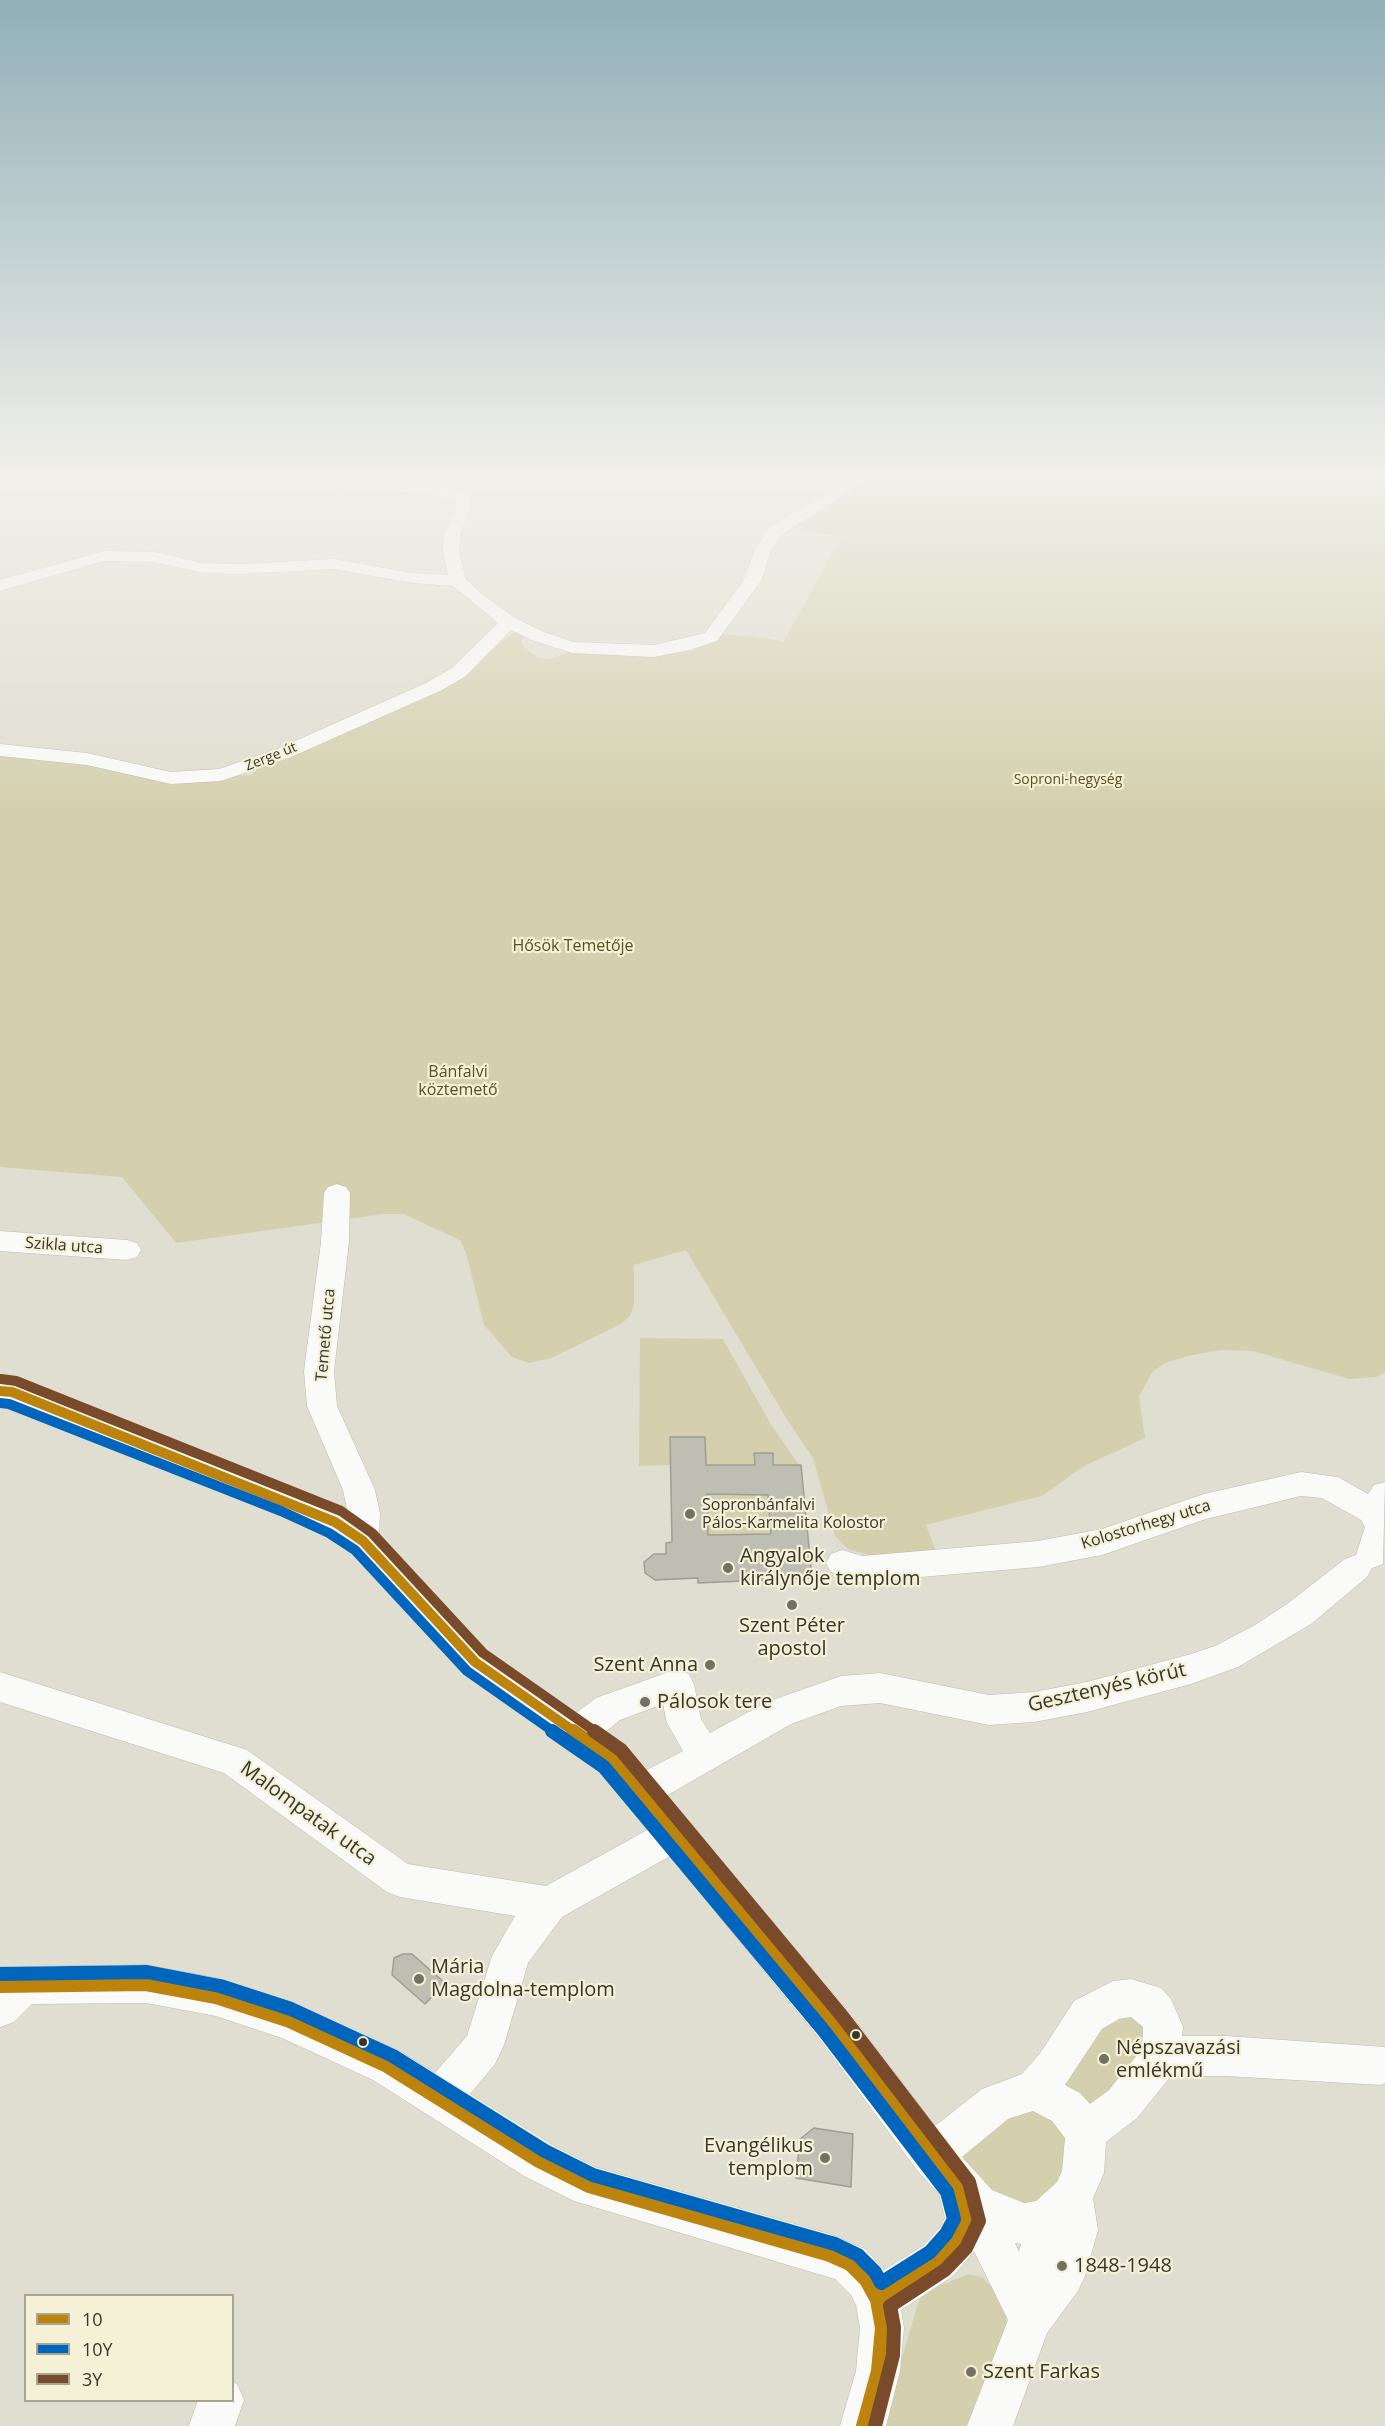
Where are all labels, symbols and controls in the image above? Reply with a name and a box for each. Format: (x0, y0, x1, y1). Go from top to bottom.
street label: Zerge út (243, 739, 299, 775)
park label: Soproni-hegység (1014, 772, 1122, 788)
park label: Hősök Temetője (512, 936, 634, 956)
park label: Bánfalvi köztemető (418, 1062, 498, 1100)
street label: Szikla utca (24, 1234, 104, 1258)
street label: Temető utca (312, 1288, 340, 1382)
place label: Sopronbánfalvi Pálos-Karmelita Kolostor (702, 1495, 885, 1533)
street label: Kolostorhegy utca (1079, 1496, 1213, 1554)
marker: Sopronbánfalvi Pálos-Karmelita Kolostor (683, 1507, 697, 1521)
place label: Angyalok királynője templom (740, 1544, 920, 1591)
marker: Angyalok királynője templom (721, 1561, 735, 1575)
marker: Szent Péter apostol (785, 1598, 799, 1612)
place label: Szent Péter apostol (739, 1614, 845, 1661)
place label: Szent Anna (594, 1653, 698, 1677)
marker: Szent Anna (703, 1658, 717, 1672)
street label: Gesztenyés körút (1026, 1658, 1188, 1718)
place label: Pálosok tere (657, 1690, 772, 1714)
marker: Pálosok tere (638, 1695, 652, 1709)
street label: Malompatak utca (235, 1757, 381, 1871)
place label: Mária Magdolna-templom (431, 1955, 615, 2002)
marker: Mária Magdolna-templom (412, 1972, 426, 1986)
unlabelled marker (850, 2029, 862, 2041)
unlabelled marker (357, 2036, 369, 2048)
place label: Népszavazási emlékmű (1116, 2036, 1241, 2083)
marker: Népszavazási emlékmű (1097, 2052, 1111, 2066)
place label: Evangélikus templom (704, 2134, 813, 2181)
marker: Evangélikus templom (818, 2151, 832, 2165)
place label: 1848-1948 (1074, 2254, 1172, 2278)
marker: 1848-1948 (1055, 2259, 1069, 2273)
legend (24, 2294, 234, 2402)
text: 10 (82, 2307, 103, 2331)
text: 10Y (82, 2337, 113, 2361)
place label: Szent Farkas (983, 2360, 1100, 2384)
marker: Szent Farkas (964, 2365, 978, 2379)
text: 3Y (82, 2367, 102, 2391)

